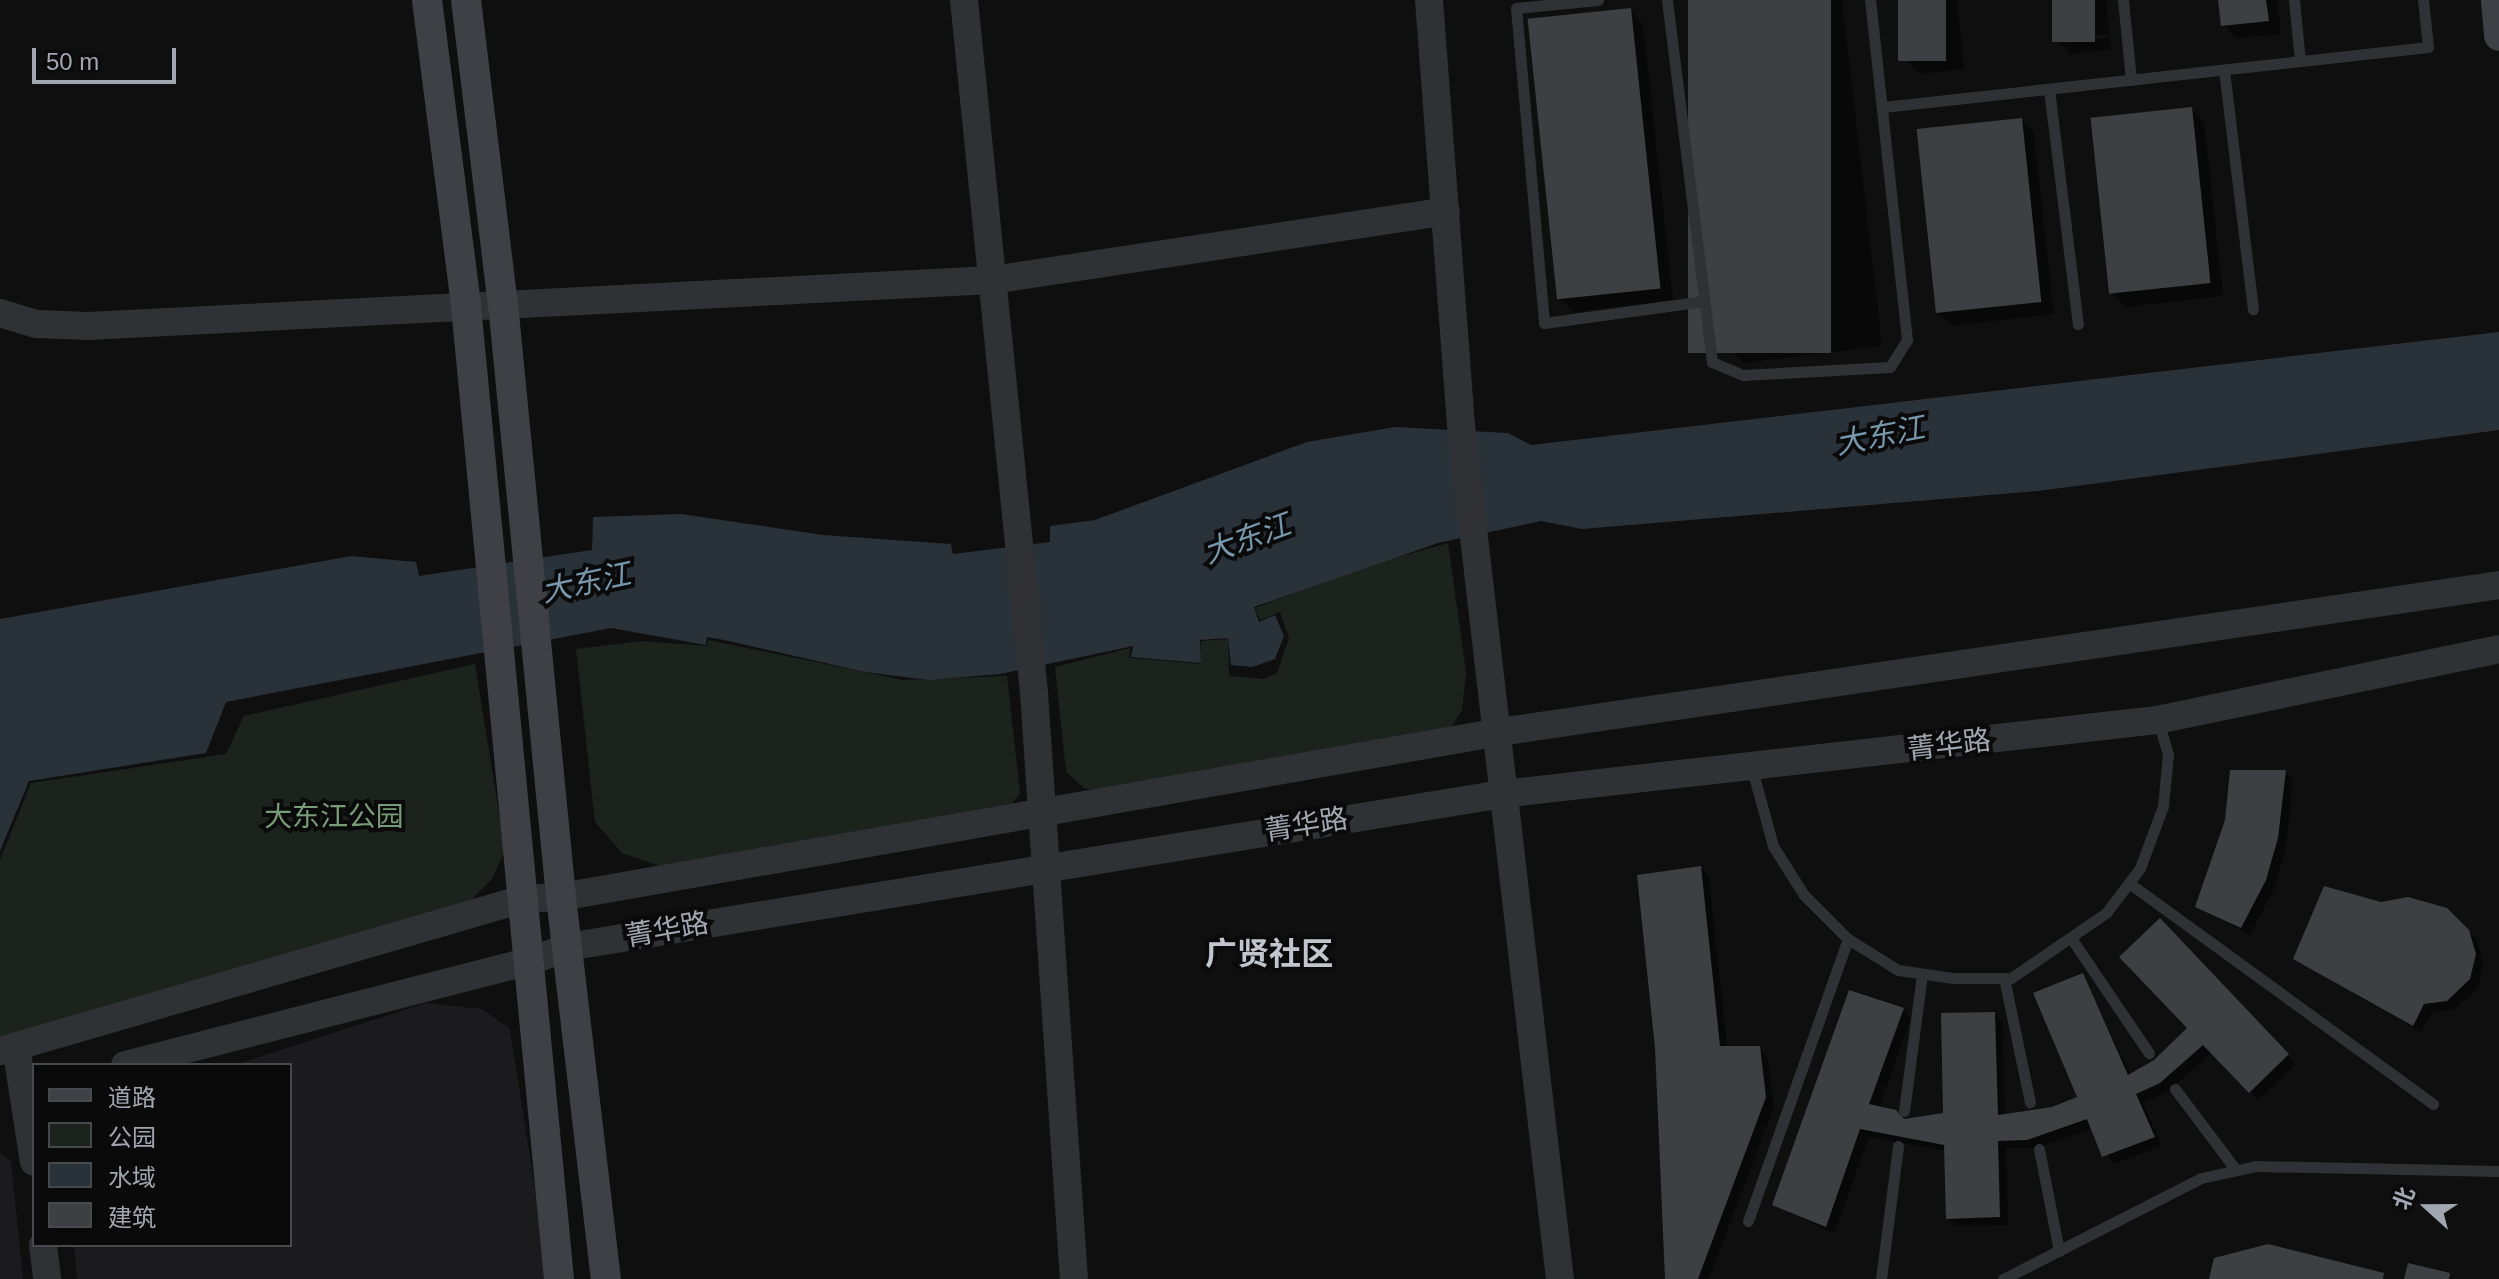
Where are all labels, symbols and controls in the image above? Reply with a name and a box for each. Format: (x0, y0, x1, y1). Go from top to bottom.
scale bar (36, 32, 180, 82)
text: 50 m (46, 48, 99, 75)
water label: 大东江 (1832, 410, 1928, 462)
water label: 大东江 (1199, 507, 1295, 571)
water label: 大东江 (538, 556, 634, 610)
street label: 菁华路 (1905, 723, 1993, 767)
park label: 大东江公园 (264, 800, 404, 834)
street label: 菁华路 (1262, 802, 1350, 848)
street label: 菁华路 (623, 906, 711, 954)
district label: 广贤社区 (1205, 935, 1333, 973)
legend (32, 1063, 292, 1247)
text: 道路 (108, 1084, 156, 1111)
text: 公园 (108, 1124, 156, 1151)
text: 水域 (108, 1164, 156, 1191)
north arrow (2387, 1167, 2467, 1247)
text: 北 (2389, 1183, 2420, 1213)
text: 建筑 (108, 1204, 156, 1231)

